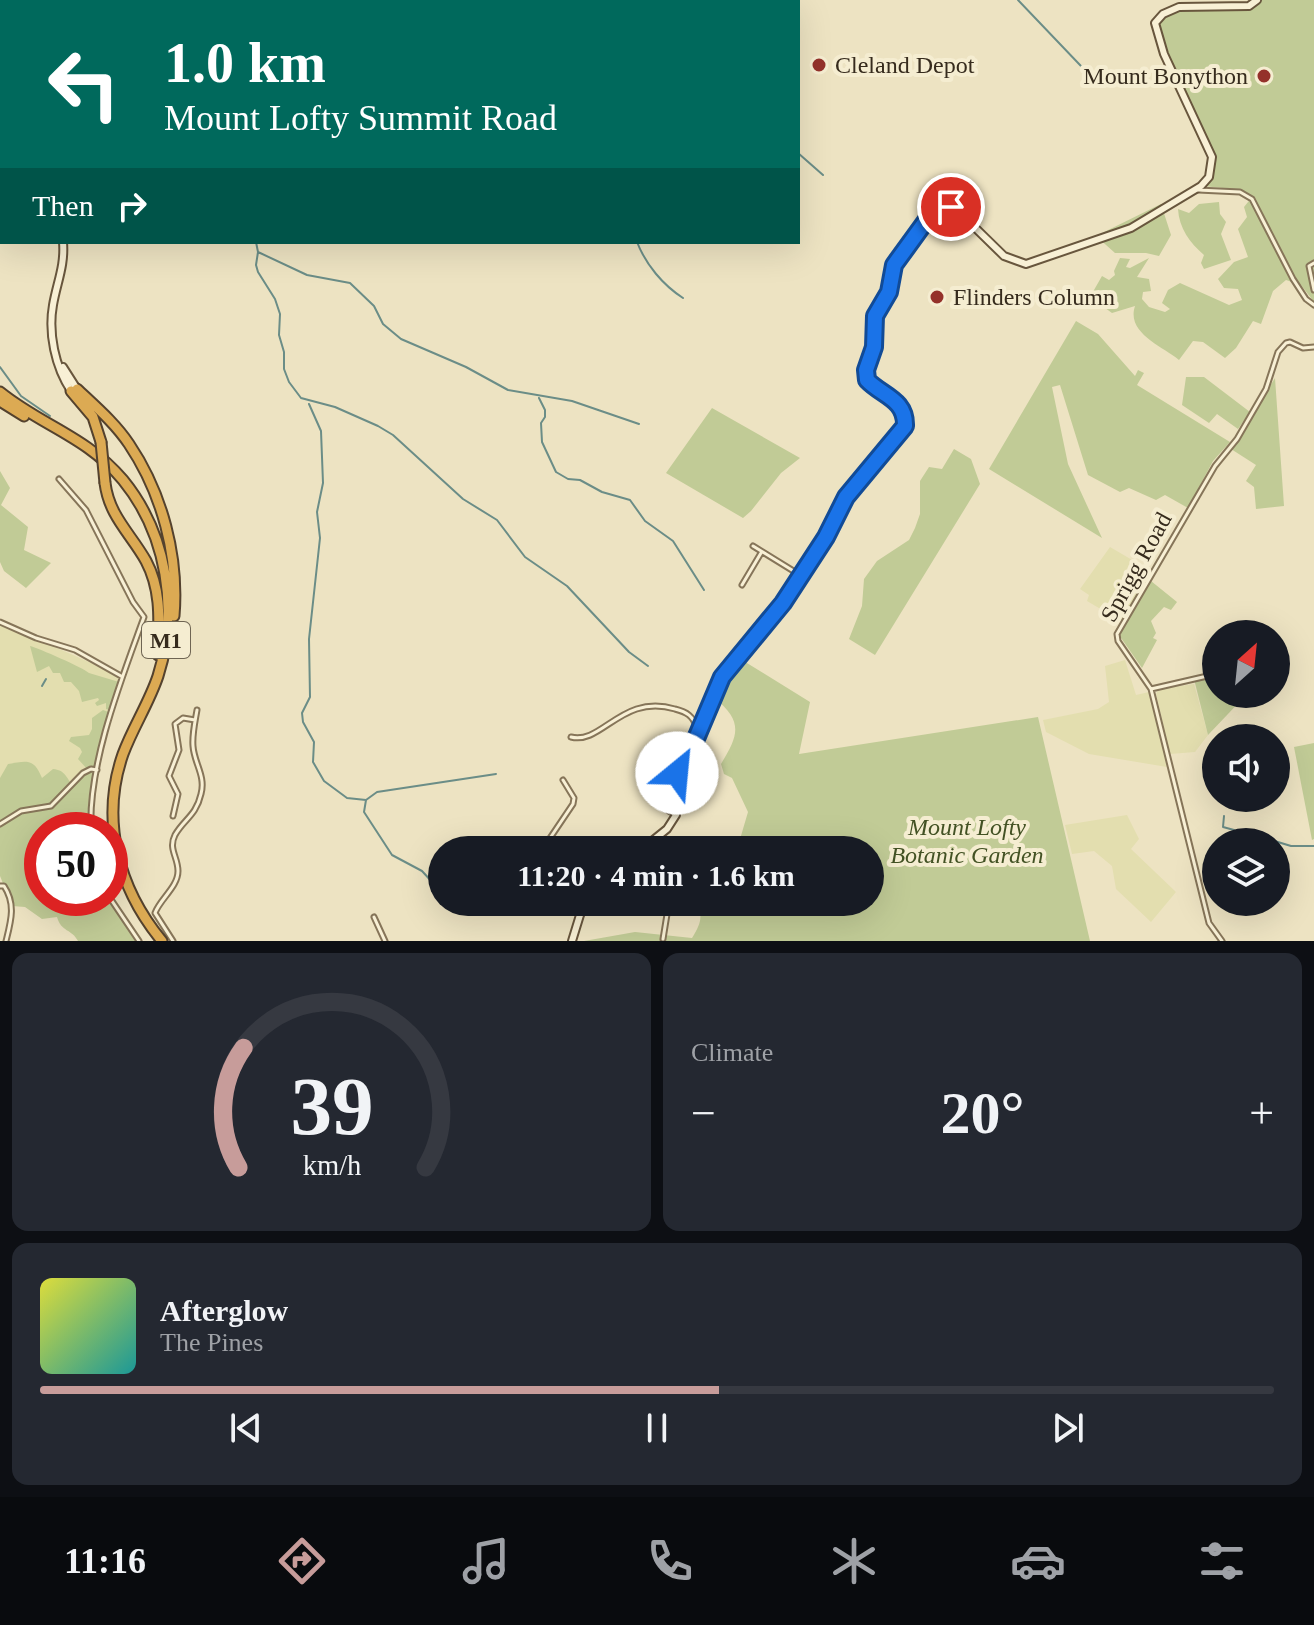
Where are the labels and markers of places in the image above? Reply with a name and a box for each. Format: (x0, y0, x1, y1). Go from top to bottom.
place label: Cleland Depot (835, 52, 975, 78)
marker: Cleland Depot (810, 56, 828, 74)
place label: Mount Bonython (1083, 63, 1248, 89)
marker: Mount Bonython (1255, 67, 1273, 85)
pin (917, 173, 985, 241)
place label: Flinders Column (953, 284, 1115, 310)
marker: Flinders Column (928, 288, 946, 306)

